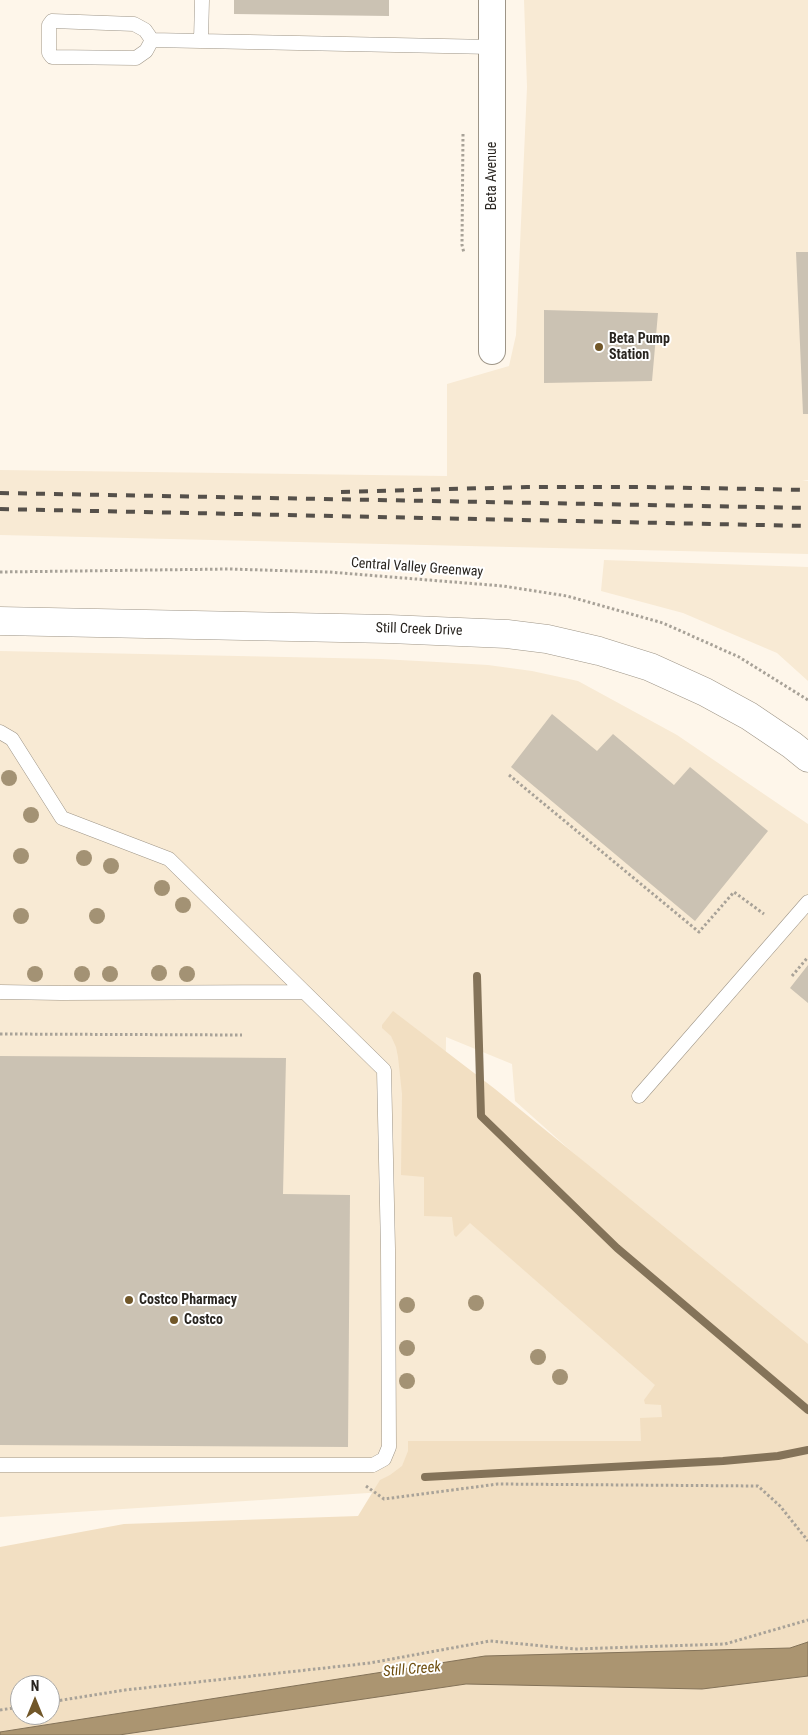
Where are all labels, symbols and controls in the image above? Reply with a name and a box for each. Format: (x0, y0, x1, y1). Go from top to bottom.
street label: Beta Avenue (484, 142, 500, 210)
place label: Beta Pump Station (609, 331, 670, 364)
marker: Beta Pump Station (593, 341, 605, 353)
street label: Central Valley Greenway (350, 555, 484, 581)
street label: Still Creek Drive (375, 620, 463, 640)
place label: Costco Pharmacy (139, 1292, 237, 1308)
marker: Costco Pharmacy (123, 1294, 135, 1306)
place label: Costco (184, 1312, 223, 1328)
marker: Costco (168, 1314, 180, 1326)
water label: Still Creek (382, 1659, 442, 1681)
north arrow (10, 1675, 60, 1725)
text: N (31, 1678, 39, 1694)

